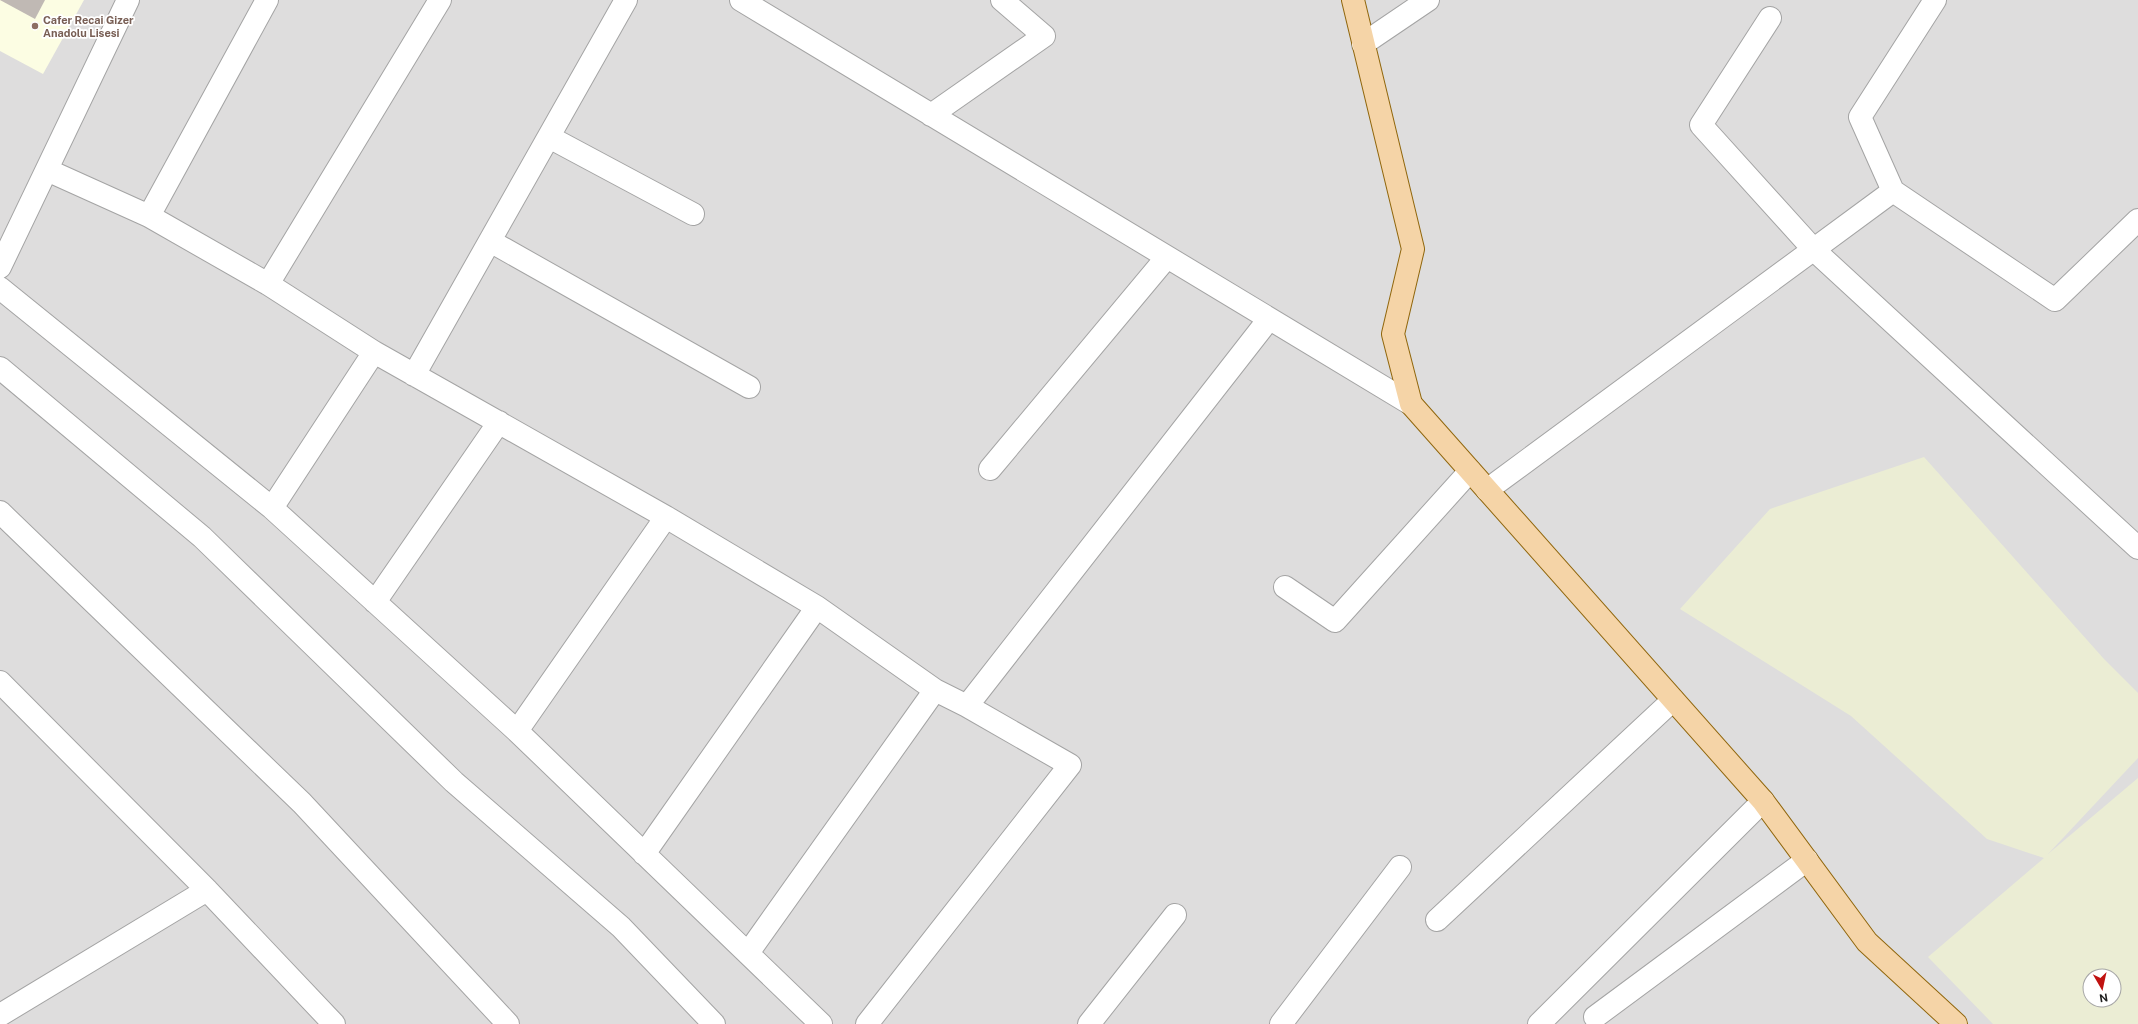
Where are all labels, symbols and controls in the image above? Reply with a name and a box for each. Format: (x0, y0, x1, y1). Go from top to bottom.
place label: Cafer Recai Gizer Anadolu Lisesi (43, 14, 134, 39)
marker: Cafer Recai Gizer Anadolu Lisesi (30, 21, 40, 31)
north arrow (2082, 968, 2122, 1008)
text: N (2098, 991, 2109, 1004)

